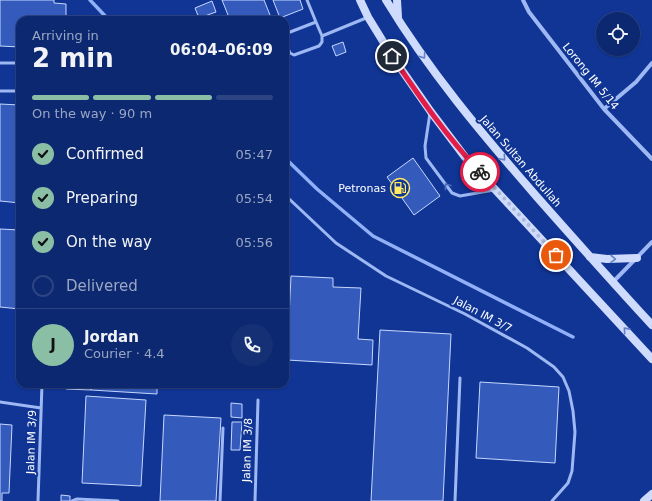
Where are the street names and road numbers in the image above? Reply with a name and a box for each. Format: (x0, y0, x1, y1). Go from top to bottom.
street label: Lorong IM 5/14 (560, 40, 621, 112)
street label: Jalan Sultan Abdullah (477, 112, 564, 210)
street label: Jalan IM 3/7 (450, 293, 514, 335)
street label: Jalan IM 3/9 (24, 410, 39, 475)
street label: Jalan IM 3/8 (240, 418, 255, 483)

